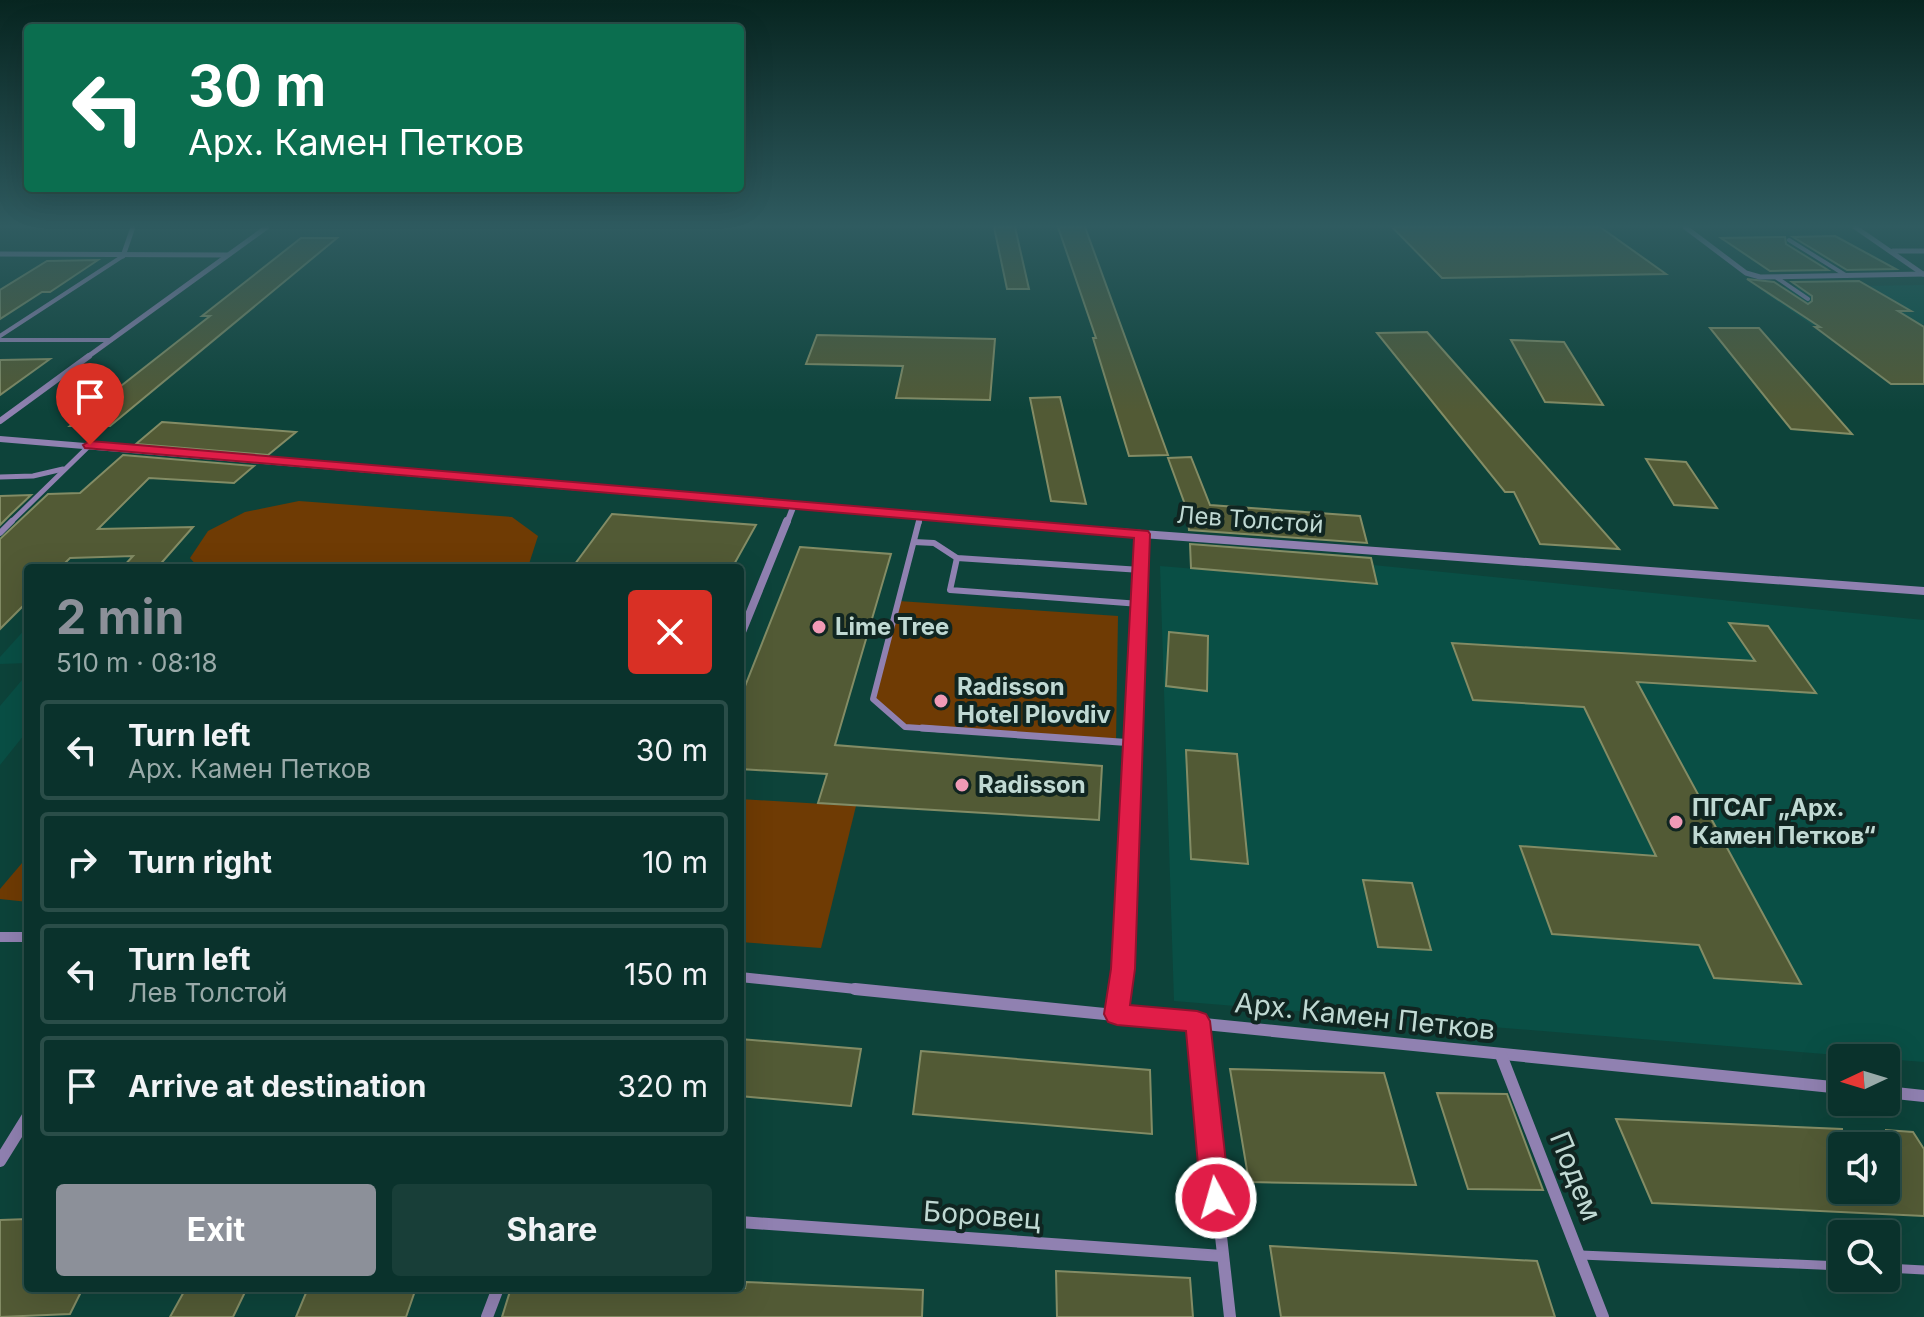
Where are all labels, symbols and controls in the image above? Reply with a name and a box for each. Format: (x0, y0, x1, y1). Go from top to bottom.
text: 30 m (188, 52, 326, 120)
icon: left (56, 56, 160, 160)
text: Арх. Камен Петков (188, 120, 524, 164)
pin (56, 363, 124, 445)
icon: arrive (68, 375, 112, 419)
street label: Лев Толстой (1176, 500, 1324, 539)
text: 2 min (56, 587, 184, 646)
button: close (628, 590, 712, 674)
place label: Lime Tree (835, 612, 949, 641)
marker: Lime Tree (810, 618, 828, 636)
text: 510 m · 08:18 (56, 647, 218, 678)
place label: Radisson Hotel Plovdiv (957, 672, 1112, 729)
marker: Radisson Hotel Plovdiv (932, 692, 950, 710)
text: Turn left (128, 717, 250, 753)
icon: left (60, 728, 104, 772)
text: 30 m (636, 732, 708, 768)
text: Арх. Камен Петков (128, 753, 371, 784)
place label: Radisson (978, 770, 1086, 799)
marker: Radisson (953, 776, 971, 794)
place label: ПГСАГ „Арх. Камен Петков“ (1692, 793, 1876, 850)
marker: ПГСАГ „Арх. Камен Петков“ (1667, 813, 1685, 831)
icon: right (60, 840, 104, 884)
text: Turn right (128, 844, 272, 880)
text: 10 m (642, 844, 708, 880)
text: Turn left (128, 941, 250, 977)
icon: left (60, 952, 104, 996)
text: 150 m (624, 956, 708, 992)
text: Лев Толстой (128, 977, 287, 1008)
street label: Арх. Камен Петков (1233, 985, 1497, 1047)
north arrow (1828, 1044, 1900, 1116)
map controls (1828, 1044, 1900, 1292)
icon: arrive (60, 1064, 104, 1108)
text: Arrive at destination (128, 1068, 426, 1104)
text: 320 m (618, 1068, 708, 1104)
street label: Подем (1543, 1126, 1609, 1226)
button: sound (1828, 1132, 1900, 1204)
position arrow (1174, 1156, 1258, 1240)
button: Exit (56, 1184, 376, 1276)
button: Share (392, 1184, 712, 1276)
street label: Боровец (922, 1194, 1042, 1236)
button: search (1828, 1220, 1900, 1292)

